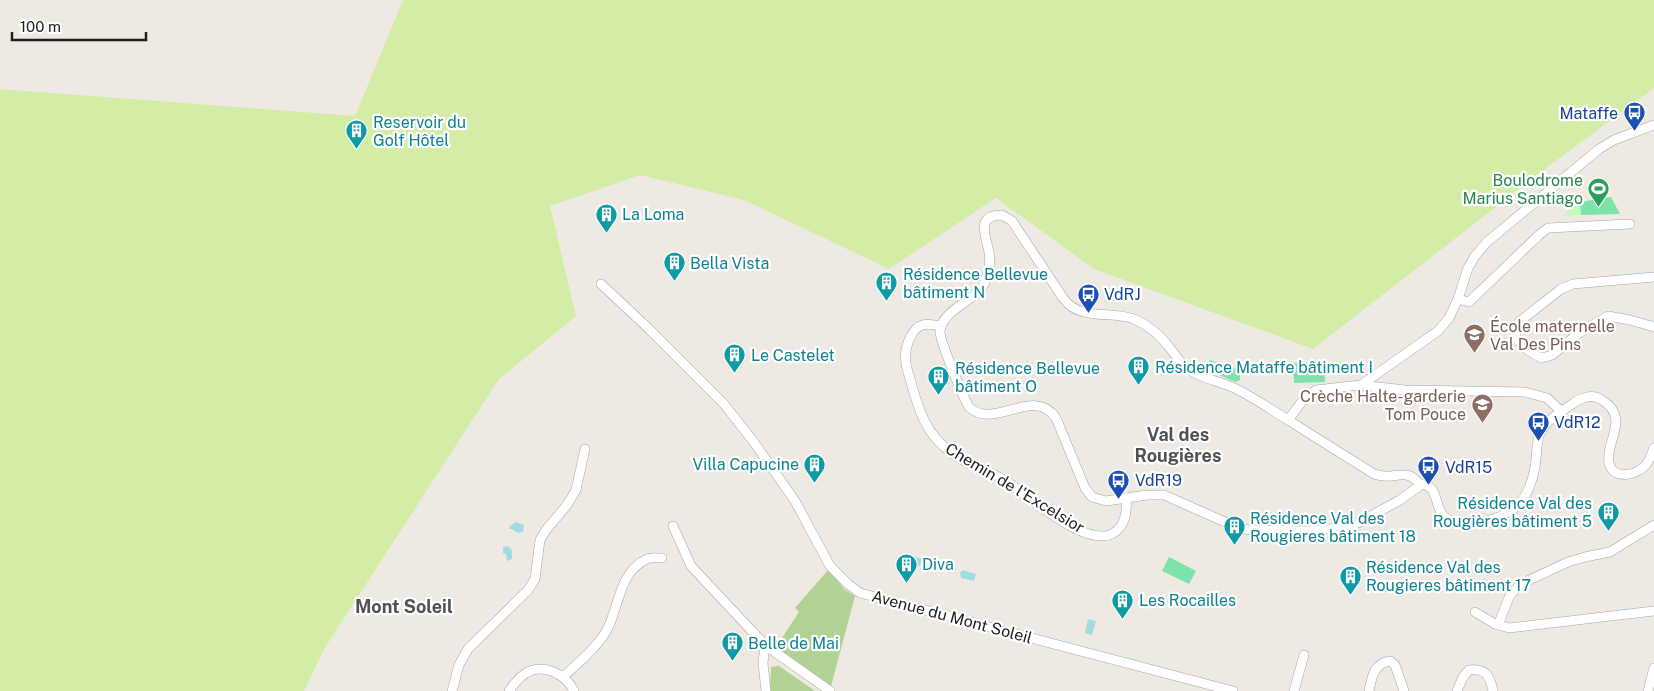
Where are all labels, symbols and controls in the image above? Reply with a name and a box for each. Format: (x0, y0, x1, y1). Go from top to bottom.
scale bar (12, 10, 146, 42)
text: 100 m (20, 18, 61, 35)
bus stop icon: Mataffe (1622, 101, 1646, 132)
place label: Mataffe (1559, 104, 1618, 123)
place label: Reservoir du Golf Hôtel (373, 113, 466, 150)
building icon: Reservoir du Golf Hôtel (345, 119, 369, 150)
place label: Boulodrome Marius Santiago (1462, 171, 1583, 208)
sports icon: Boulodrome Marius Santiago (1587, 177, 1611, 208)
building icon: La Loma (594, 202, 618, 233)
place label: La Loma (622, 205, 684, 224)
building icon: Bella Vista (662, 251, 686, 282)
place label: Bella Vista (690, 254, 769, 273)
place label: Résidence Bellevue bâtiment N (903, 265, 1048, 302)
building icon: Résidence Bellevue bâtiment N (875, 271, 899, 302)
bus stop icon: VdRJ (1076, 282, 1100, 313)
place label: VdRJ (1104, 285, 1141, 304)
place label: École maternelle Val Des Pins (1490, 316, 1615, 354)
school or university icon: École maternelle Val Des Pins (1462, 323, 1486, 354)
building icon: Le Castelet (723, 343, 747, 374)
place label: Le Castelet (751, 346, 835, 365)
building icon: Résidence Mataffe bâtiment I (1127, 355, 1151, 386)
place label: Résidence Mataffe bâtiment I (1155, 358, 1373, 377)
place label: Résidence Bellevue bâtiment O (955, 359, 1100, 396)
building icon: Résidence Bellevue bâtiment O (927, 365, 951, 396)
place label: Crèche Halte-garderie Tom Pouce (1300, 387, 1466, 424)
school or university icon: Crèche Halte-garderie Tom Pouce (1470, 393, 1494, 424)
bus stop icon: VdR12 (1526, 410, 1550, 441)
place label: VdR12 (1554, 413, 1600, 432)
district label: Val des Rougières (1135, 424, 1221, 466)
street label: Chemin de l'Excelsior (942, 439, 1088, 537)
building icon: Villa Capucine (803, 452, 827, 483)
place label: Villa Capucine (693, 455, 799, 474)
bus stop icon: VdR15 (1417, 455, 1441, 486)
place label: VdR15 (1445, 458, 1492, 477)
bus stop icon: VdR19 (1107, 468, 1131, 499)
place label: VdR19 (1135, 471, 1182, 490)
place label: Résidence Val des Rougières bâtiment 5 (1433, 494, 1592, 531)
building icon: Résidence Val des Rougières bâtiment 5 (1596, 500, 1620, 531)
place label: Résidence Val des Rougieres bâtiment 18 (1250, 509, 1416, 546)
building icon: Résidence Val des Rougieres bâtiment 18 (1222, 515, 1246, 546)
building icon: Diva (894, 552, 918, 583)
place label: Diva (922, 555, 954, 574)
place label: Résidence Val des Rougieres bâtiment 17 (1366, 558, 1531, 595)
building icon: Résidence Val des Rougieres bâtiment 17 (1338, 564, 1362, 595)
street label: Avenue du Mont Soleil (870, 586, 1035, 648)
building icon: Les Rocailles (1111, 588, 1135, 619)
place label: Les Rocailles (1139, 591, 1236, 610)
district label: Mont Soleil (355, 596, 453, 617)
building icon: Belle de Mai (720, 631, 744, 662)
place label: Belle de Mai (748, 634, 839, 653)

